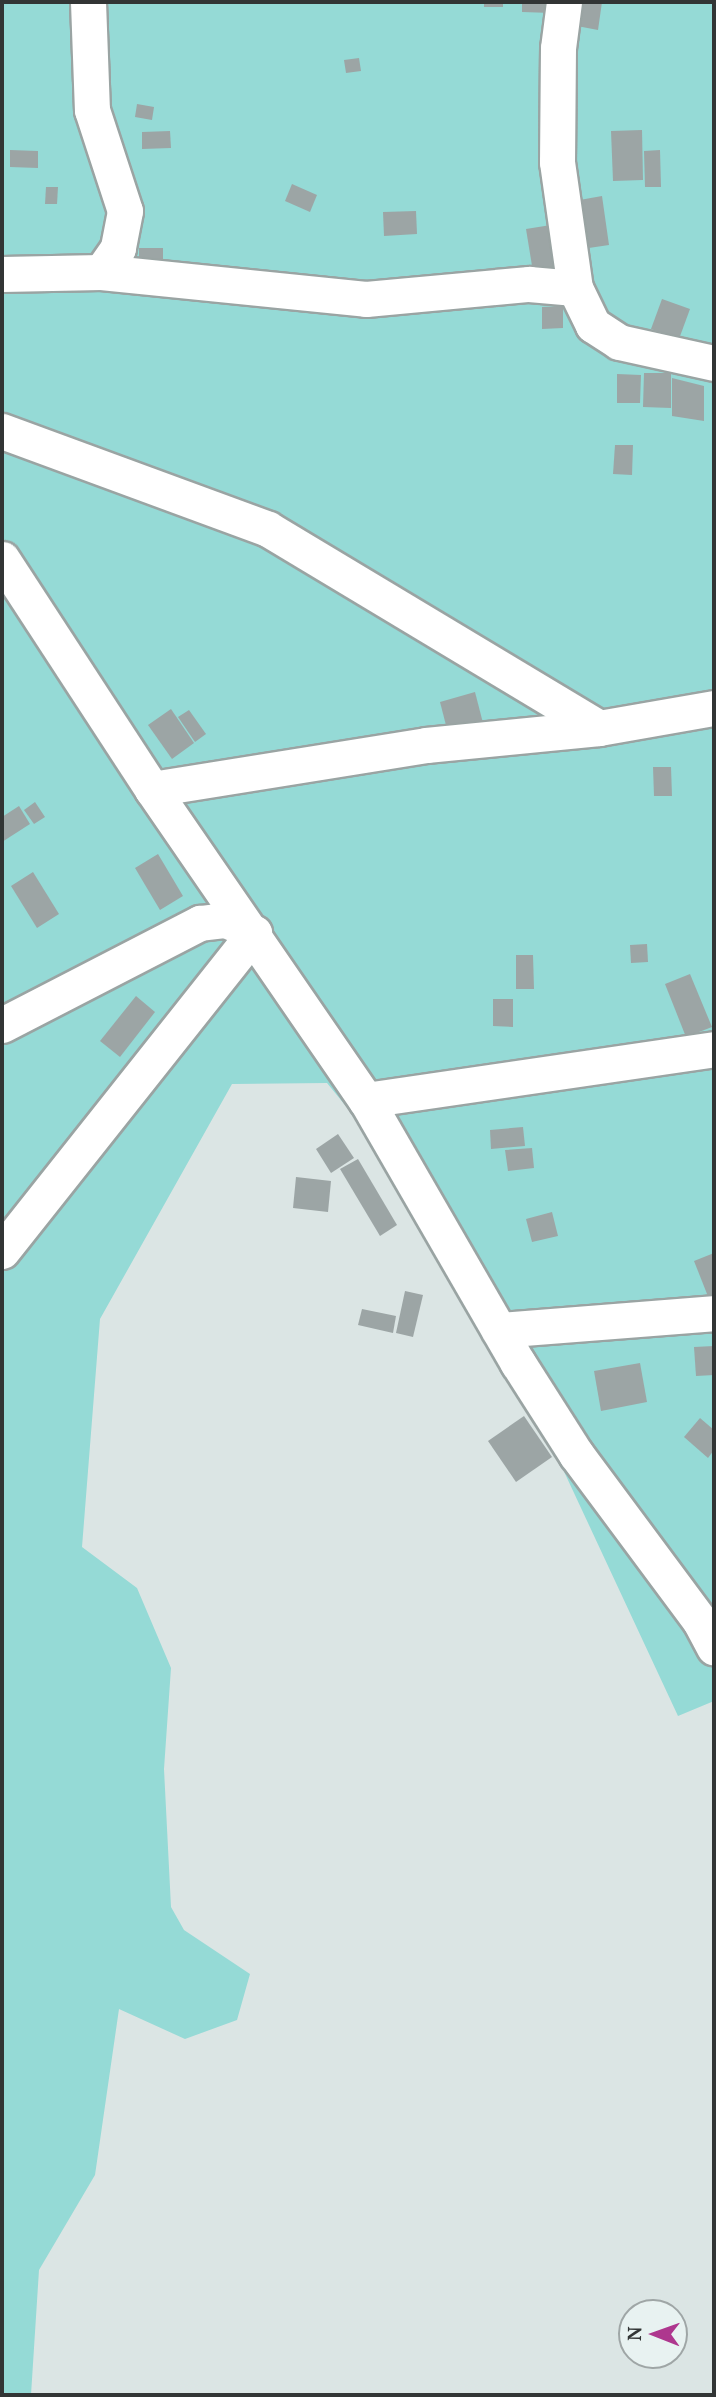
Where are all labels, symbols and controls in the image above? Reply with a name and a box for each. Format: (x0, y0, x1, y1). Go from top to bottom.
north arrow (618, 2299, 688, 2369)
text: N (621, 2326, 646, 2341)

